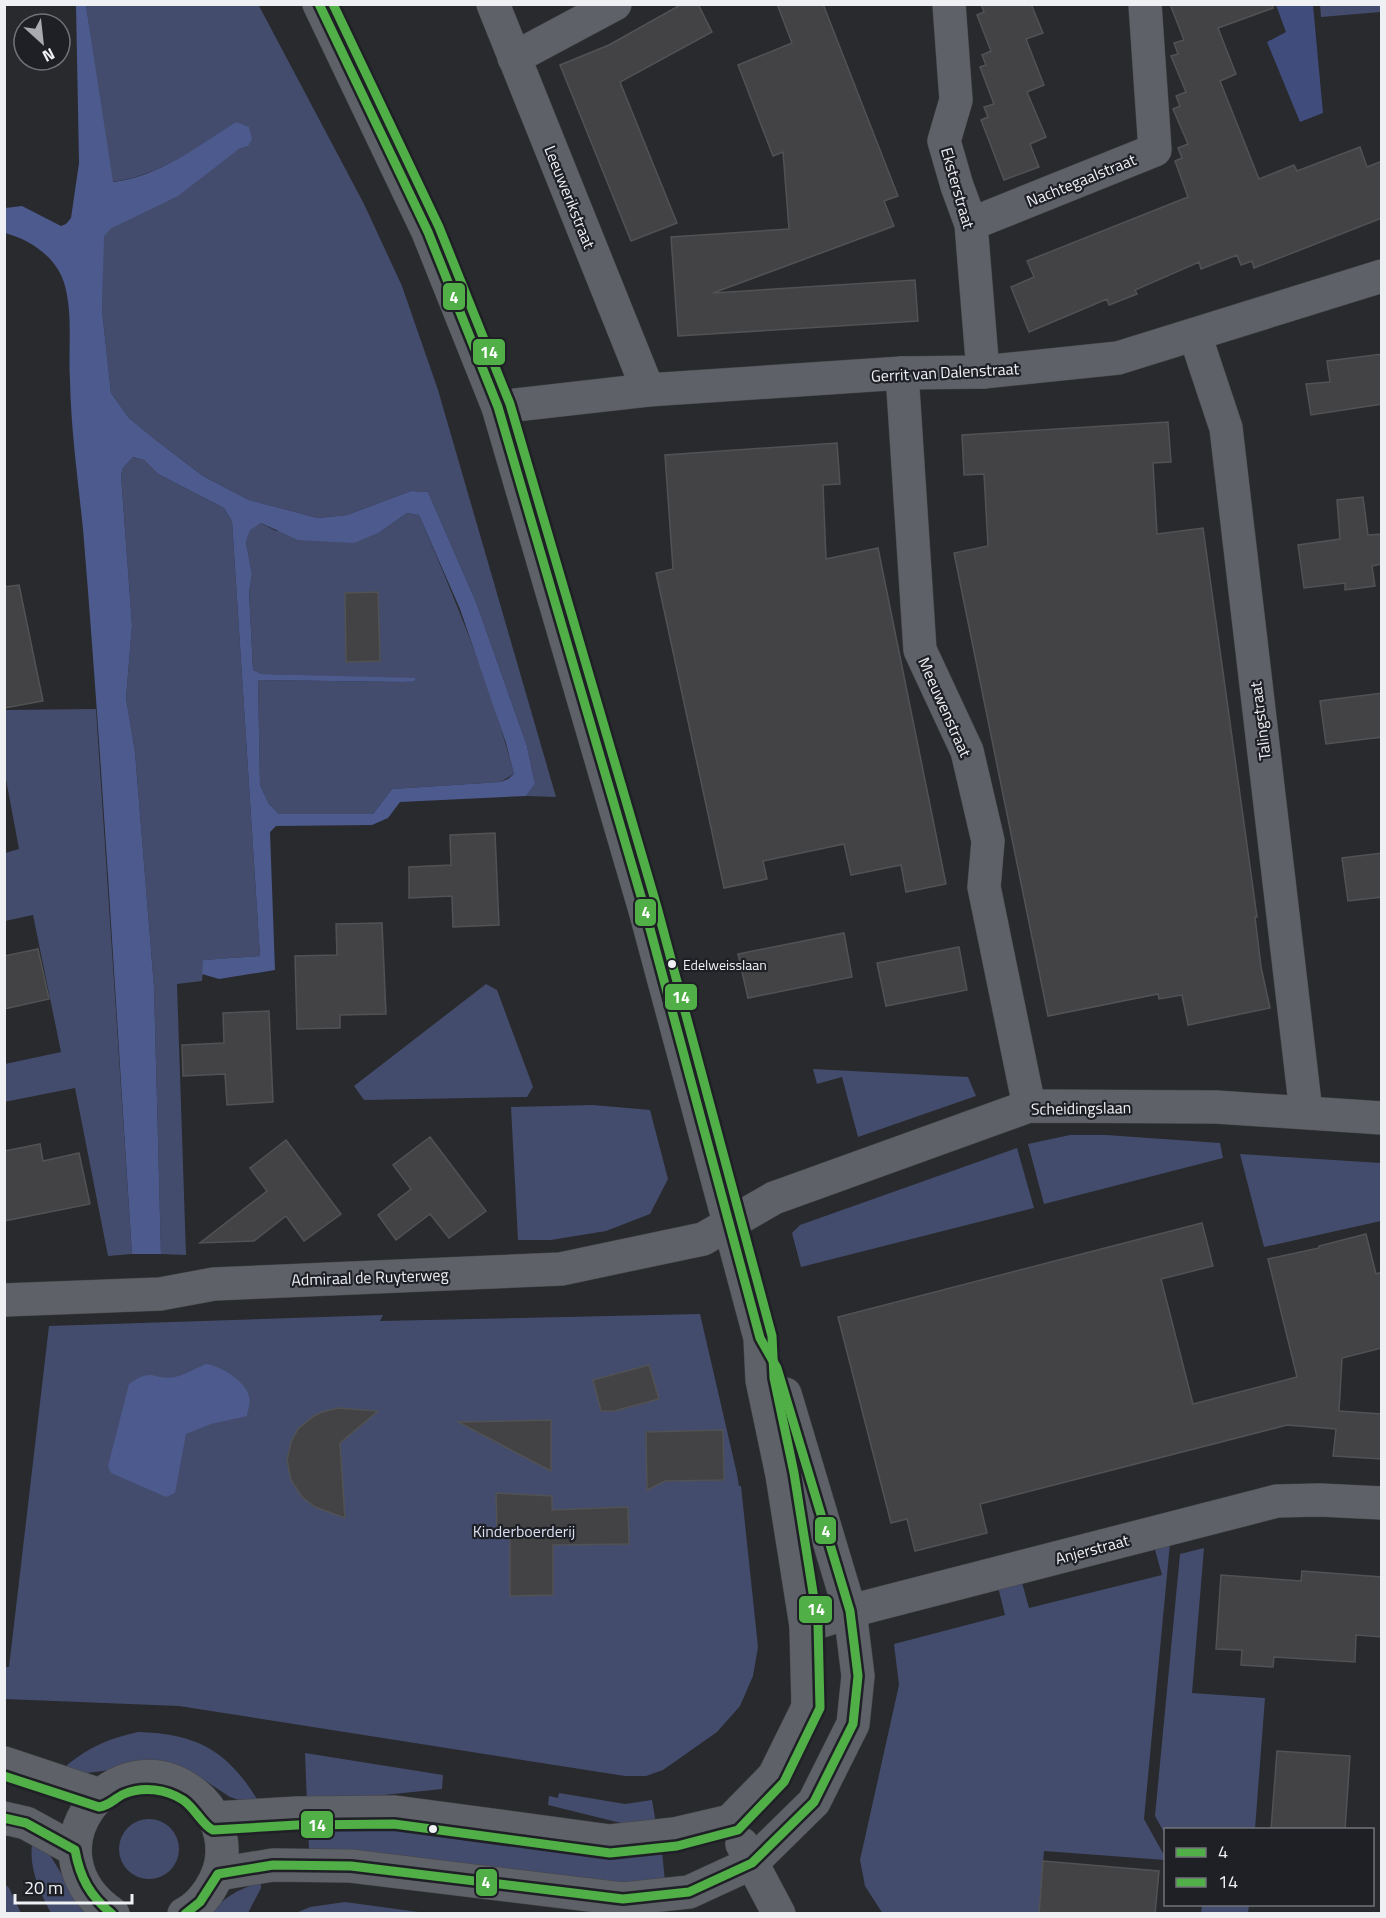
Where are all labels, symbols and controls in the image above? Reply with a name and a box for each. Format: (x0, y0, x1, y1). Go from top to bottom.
north arrow (12, 12, 72, 72)
text: N (38, 42, 59, 69)
street label: Leeuwerikstraat (538, 142, 602, 253)
street label: Eksterstraat (935, 145, 981, 232)
street label: Nachtegaalstraat (1023, 147, 1140, 213)
line badge: 4 (442, 282, 466, 311)
text: 4 (450, 285, 459, 309)
line badge: 14 (472, 338, 506, 366)
text: 14 (480, 340, 498, 364)
street label: Gerrit van Dalenstraat (870, 356, 1020, 388)
street label: Meeuwenstraat (912, 653, 978, 761)
street label: Talingstraat (1243, 680, 1277, 762)
line badge: 4 (634, 898, 657, 927)
text: 4 (642, 900, 651, 924)
place label: Edelweisslaan (683, 954, 767, 975)
marker: Edelweisslaan (666, 958, 678, 970)
line badge: 14 (664, 983, 698, 1011)
text: 14 (672, 985, 690, 1009)
street label: Scheidingslaan (1031, 1095, 1131, 1121)
street label: Admiraal de Ruyterweg (291, 1262, 449, 1292)
line badge: 4 (814, 1516, 837, 1545)
park label: Kinderboerderij (473, 1519, 575, 1543)
text: 4 (822, 1519, 831, 1543)
street label: Anjerstraat (1052, 1528, 1132, 1570)
line badge: 14 (798, 1595, 833, 1624)
text: 14 (807, 1597, 825, 1621)
line badge: 14 (300, 1810, 334, 1839)
text: 14 (308, 1813, 326, 1837)
unlabelled marker (427, 1823, 439, 1835)
legend (1164, 1828, 1374, 1906)
text: 4 (1218, 1838, 1228, 1865)
scale bar (15, 1867, 132, 1905)
line badge: 4 (475, 1868, 498, 1897)
text: 14 (1218, 1868, 1238, 1895)
text: 4 (482, 1870, 491, 1894)
text: 20 m (24, 1874, 63, 1901)

